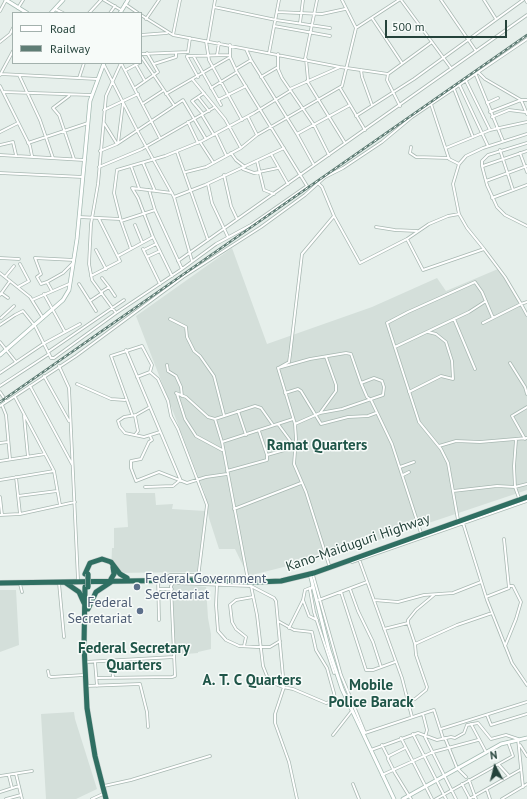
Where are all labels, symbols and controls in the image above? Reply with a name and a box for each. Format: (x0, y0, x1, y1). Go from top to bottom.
legend (12, 12, 142, 64)
scale bar (387, 12, 509, 38)
text: 500 m (392, 19, 425, 34)
text: Road (50, 21, 75, 36)
text: Railway (50, 41, 90, 56)
district label: Ramat Quarters (267, 437, 367, 455)
street label: Kano-Maiduguri Highway (284, 510, 432, 576)
place label: Federal Government Secretariat (145, 571, 266, 604)
marker: Federal Government Secretariat (132, 582, 142, 592)
place label: Federal Secretariat (68, 595, 132, 628)
marker: Federal Secretariat (135, 606, 145, 616)
district label: Federal Secretary Quarters (78, 640, 190, 675)
district label: A. T. C Quarters (203, 672, 301, 690)
district label: Mobile Police Barack (328, 677, 414, 712)
north arrow (475, 747, 515, 787)
text: N (489, 748, 498, 762)

